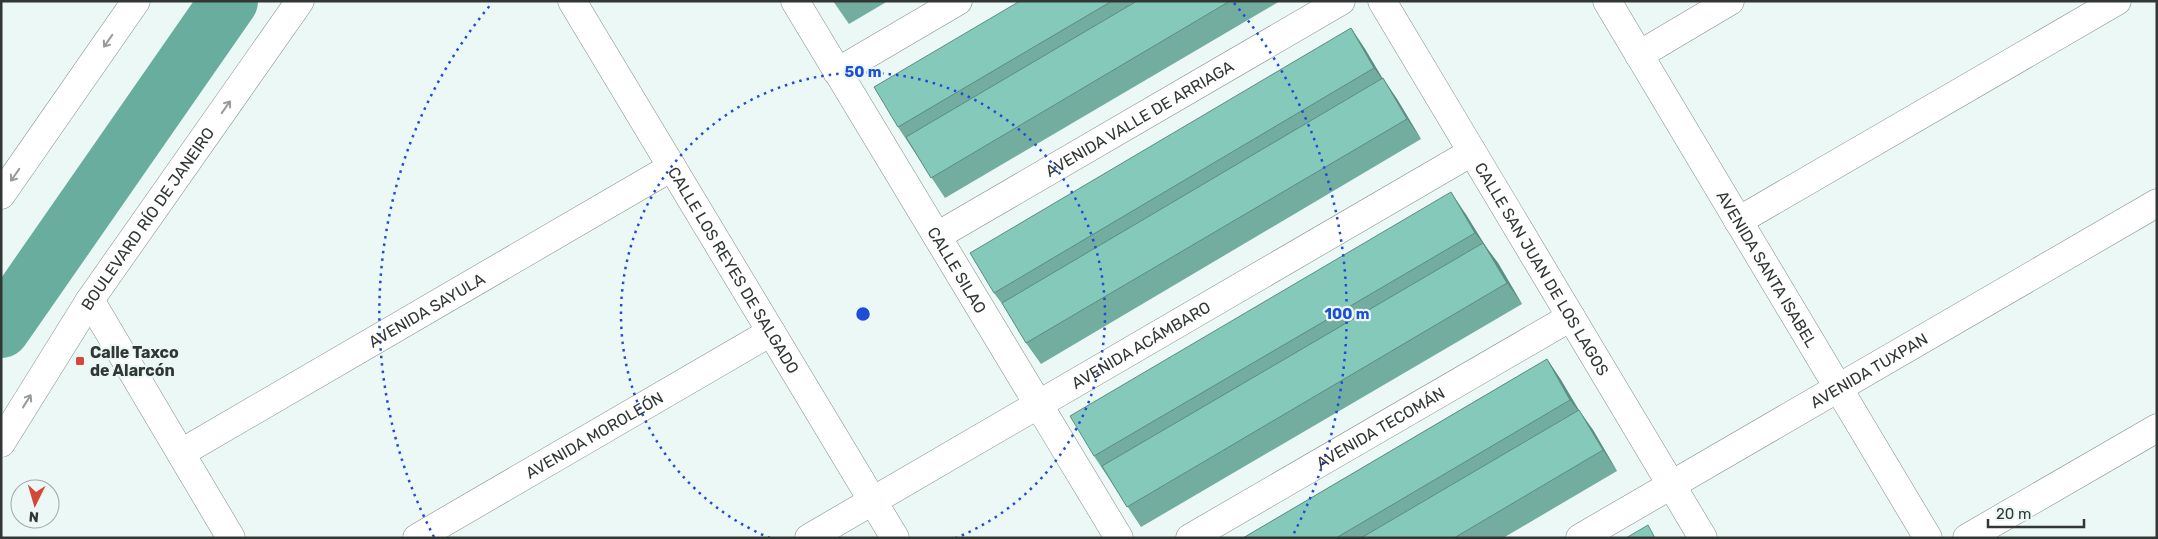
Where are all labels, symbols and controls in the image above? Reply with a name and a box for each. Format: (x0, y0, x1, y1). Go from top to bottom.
one-way arrow (103, 34, 113, 48)
street label: AVENIDA VALLE DE ARRIAGA (1042, 56, 1237, 181)
text: 50 m (845, 63, 881, 81)
one-way arrow (221, 100, 231, 114)
street label: BOULEVARD RÍO DE JANEIRO (77, 124, 218, 313)
street label: CALLE SAN JUAN DE LOS LAGOS (1471, 159, 1613, 379)
street label: CALLE LOS REYES DE SALGADO (664, 163, 803, 377)
one-way arrow (10, 167, 20, 181)
street label: AVENIDA SANTA ISABEL (1713, 187, 1821, 351)
street label: CALLE SILAO (924, 223, 991, 317)
street label: AVENIDA SAYULA (365, 269, 488, 351)
street label: AVENIDA ACÁMBARO (1068, 297, 1214, 393)
centre of rings (854, 305, 872, 323)
text: 100 m (1325, 305, 1369, 323)
street label: AVENIDA TUXPAN (1807, 329, 1931, 412)
place label: Calle Taxco de Alarcón (90, 343, 179, 380)
marker: Calle Taxco de Alarcón (74, 355, 86, 367)
street label: AVENIDA TECOMÁN (1313, 383, 1448, 472)
street label: AVENIDA MOROLEÓN (522, 387, 666, 482)
one-way arrow (23, 395, 33, 409)
north arrow (10, 479, 60, 529)
scale bar (1988, 496, 2084, 528)
text: 20 m (1996, 505, 2031, 523)
text: N (28, 508, 40, 525)

